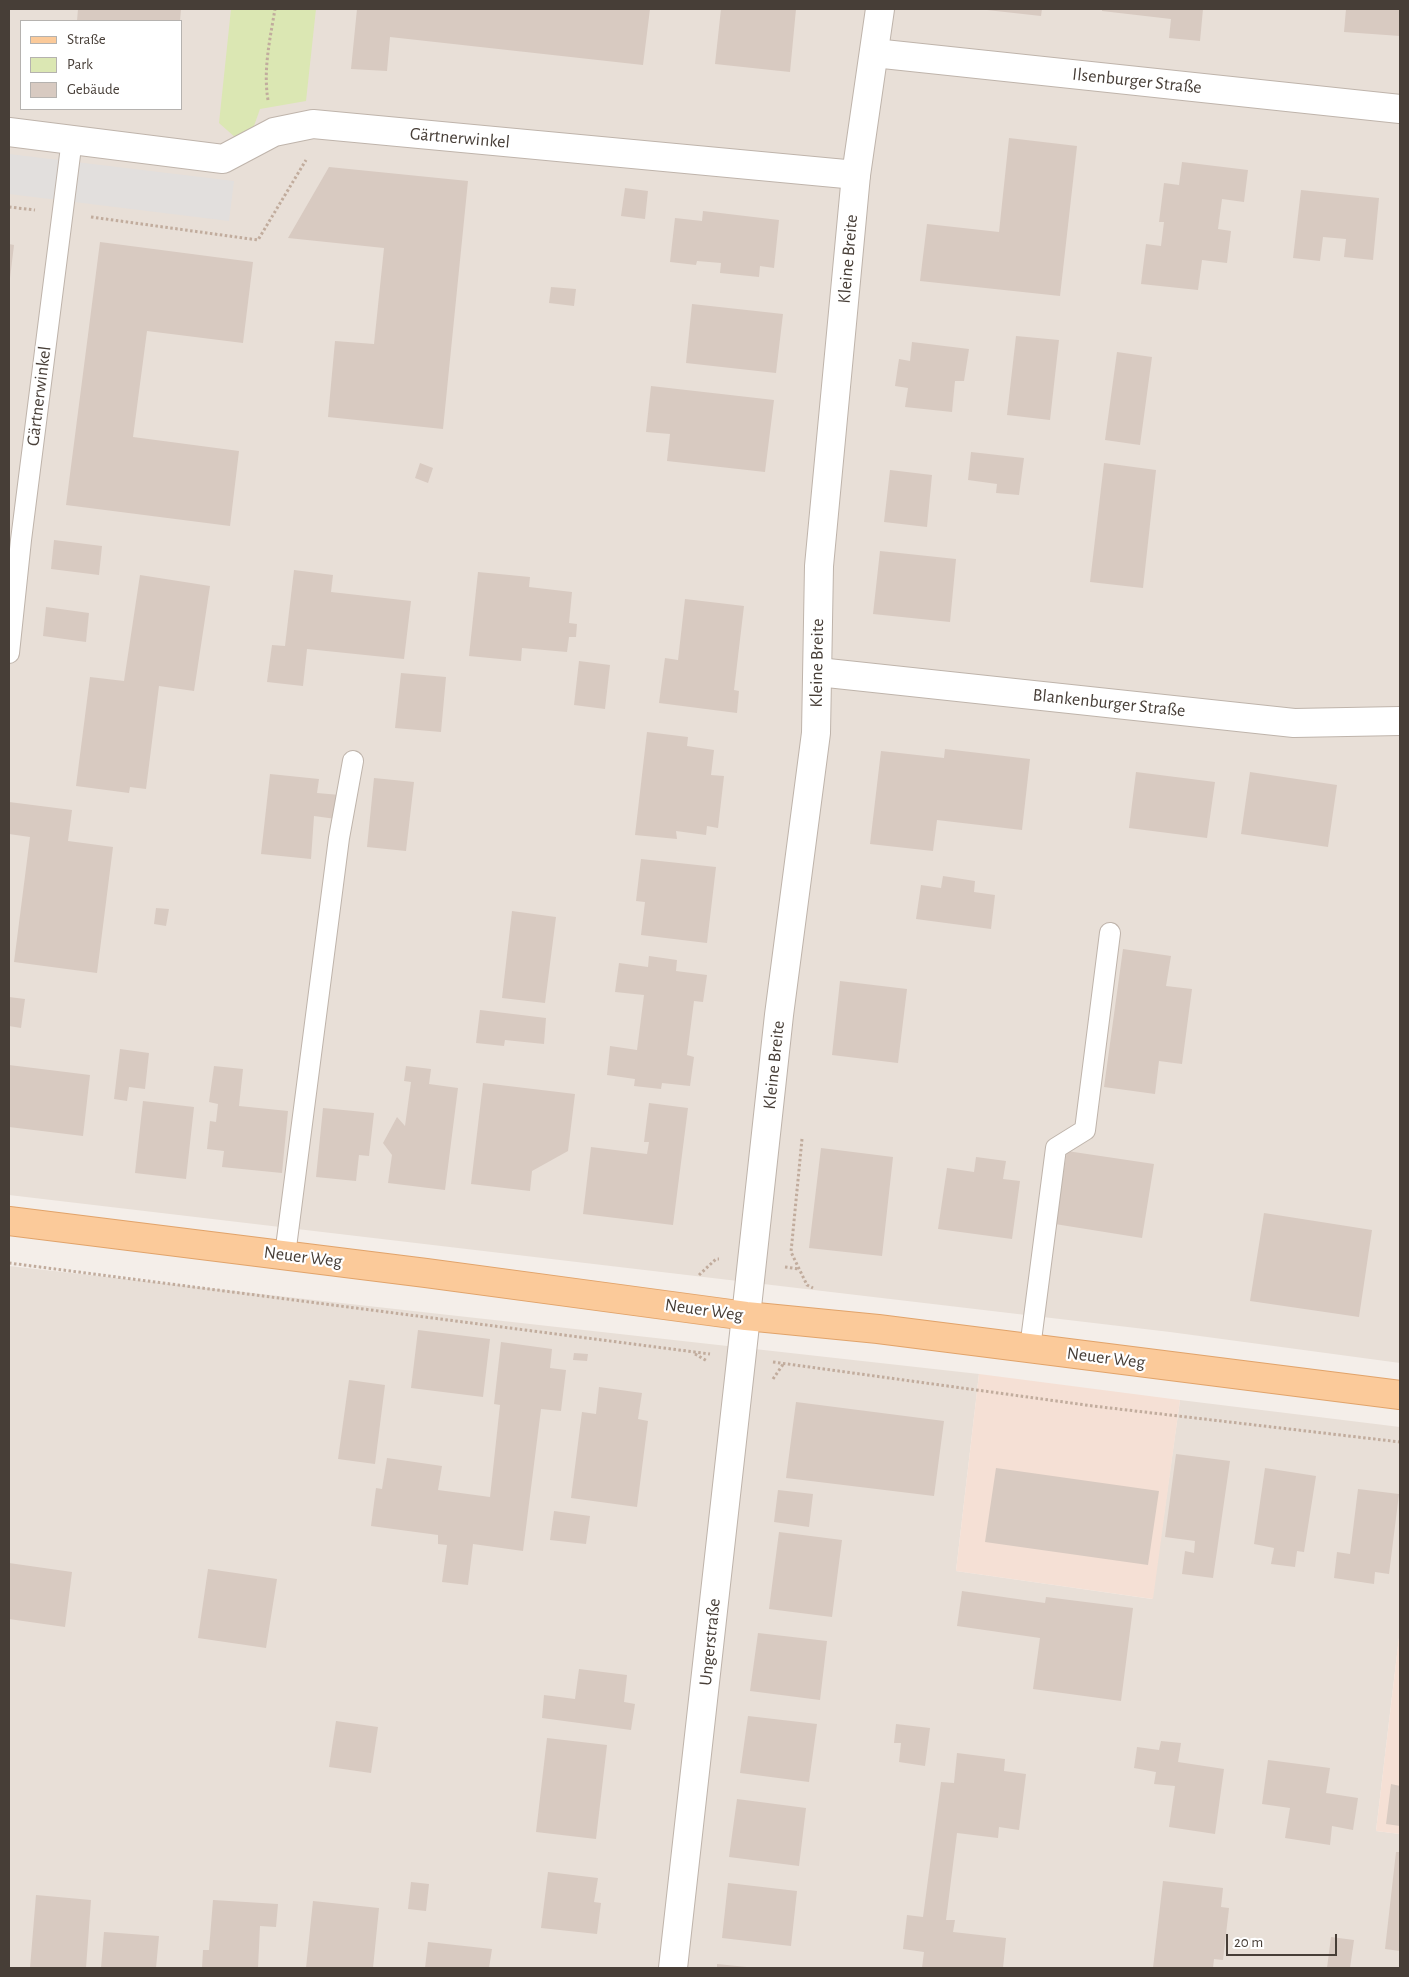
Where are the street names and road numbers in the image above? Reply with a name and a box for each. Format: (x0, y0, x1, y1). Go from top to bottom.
street label: Ilsenburger Straße (1071, 63, 1203, 99)
street label: Gärtnerwinkel (409, 123, 511, 153)
street label: Kleine Breite (833, 214, 863, 304)
street label: Gärtnerwinkel (22, 345, 56, 447)
street label: Kleine Breite (805, 618, 829, 708)
street label: Blankenburger Straße (1032, 684, 1186, 722)
street label: Kleine Breite (759, 1020, 789, 1110)
street label: Neuer Weg (263, 1241, 343, 1273)
street label: Neuer Weg (664, 1294, 744, 1326)
street label: Neuer Weg (1066, 1342, 1146, 1374)
street label: Ungerstraße (695, 1597, 725, 1687)

